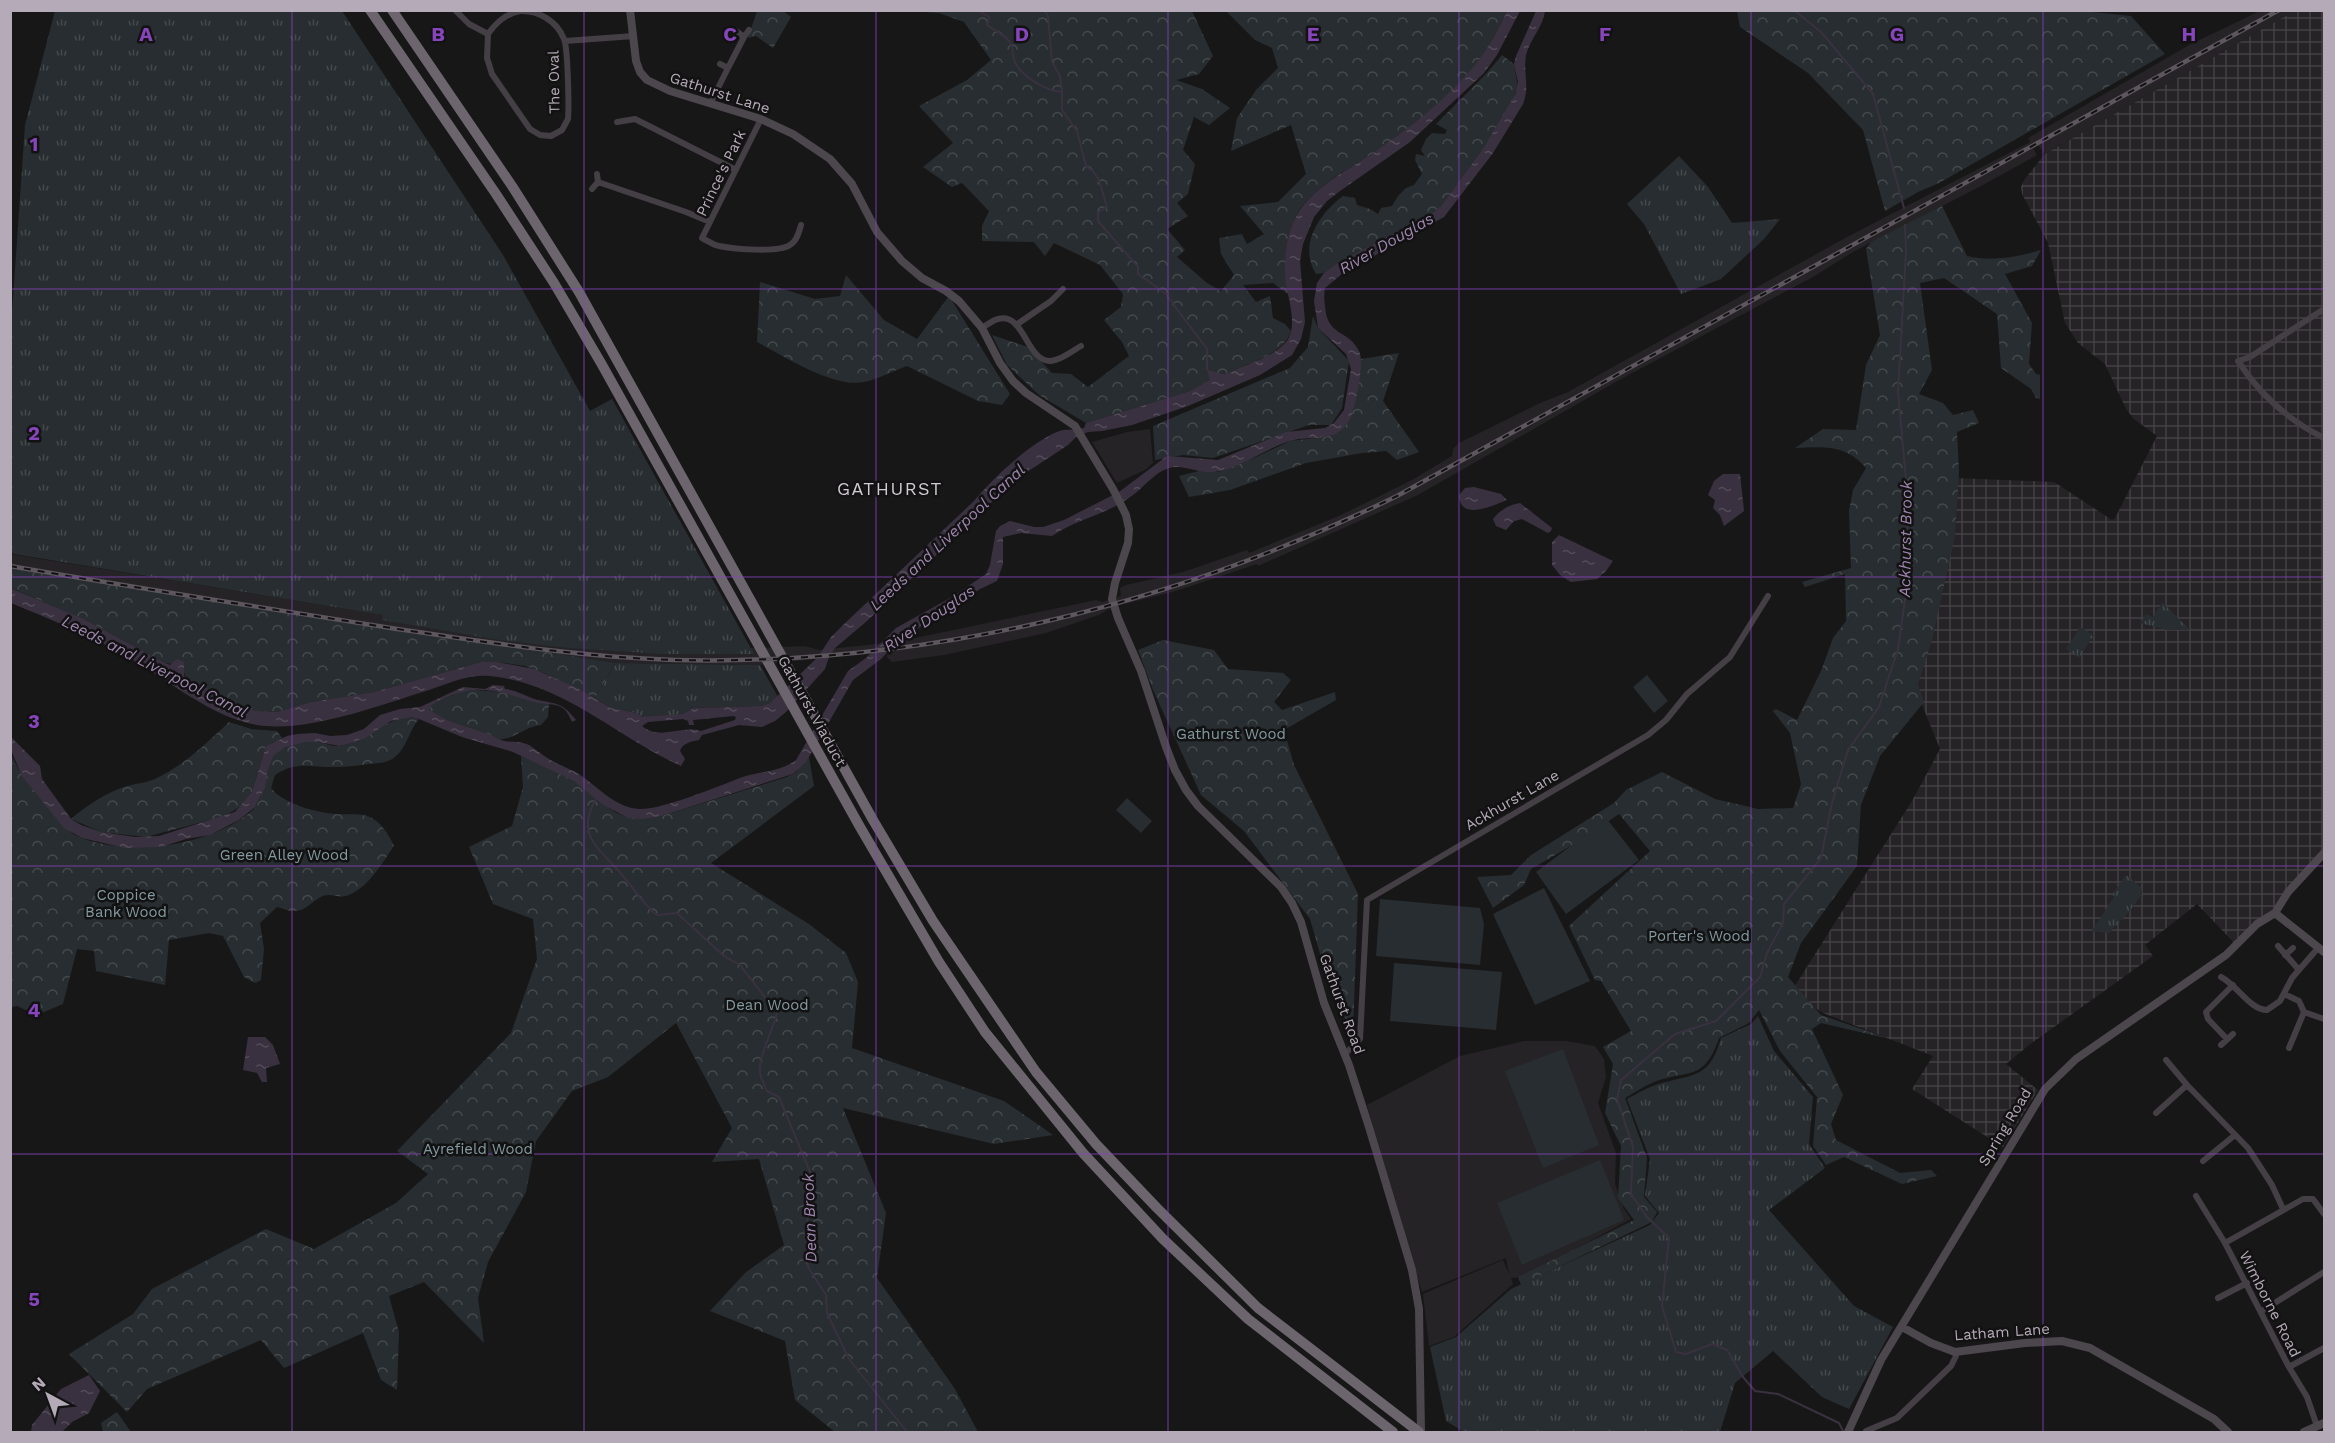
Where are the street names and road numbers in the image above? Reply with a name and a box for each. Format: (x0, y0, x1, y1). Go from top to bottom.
street label: The Oval (544, 50, 564, 114)
street label: Gathurst Lane (668, 68, 772, 118)
street label: Prince's Park (692, 126, 750, 219)
street label: Gathurst Viaduct (774, 652, 850, 770)
street label: Ackhurst Lane (1462, 766, 1562, 834)
street label: Gathurst Road (1315, 951, 1369, 1057)
street label: Spring Road (1975, 1085, 2035, 1169)
street label: Wimborne Road (2235, 1248, 2305, 1360)
street label: Latham Lane (1953, 1320, 2051, 1344)

